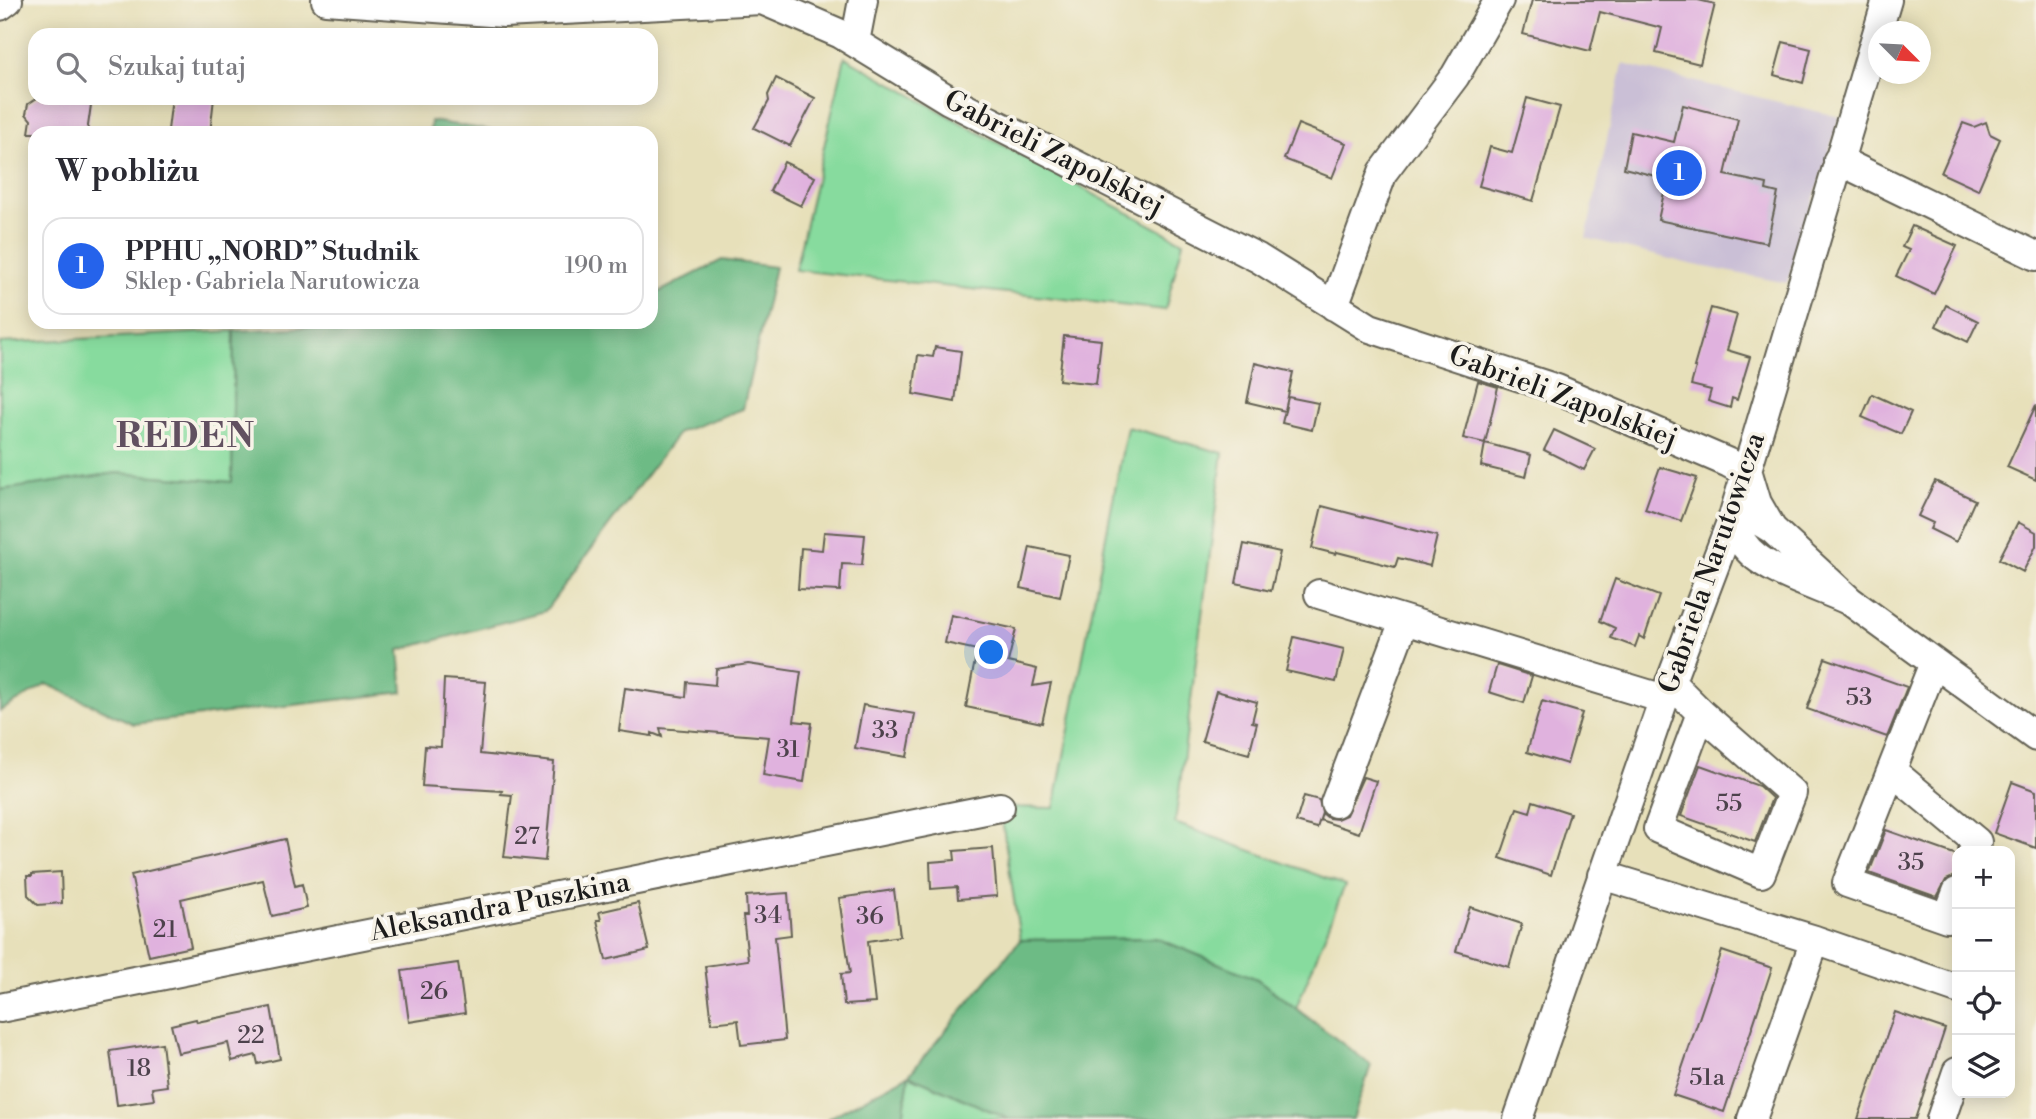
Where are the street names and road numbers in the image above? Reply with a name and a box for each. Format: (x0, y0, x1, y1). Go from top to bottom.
street label: Gabrieli Zapolskiej (938, 82, 1170, 224)
street label: Gabrieli Zapolskiej (1444, 337, 1682, 457)
street label: Gabriela Narutowicza (1651, 427, 1773, 698)
street label: Aleksandra Puszkina (366, 864, 634, 950)

